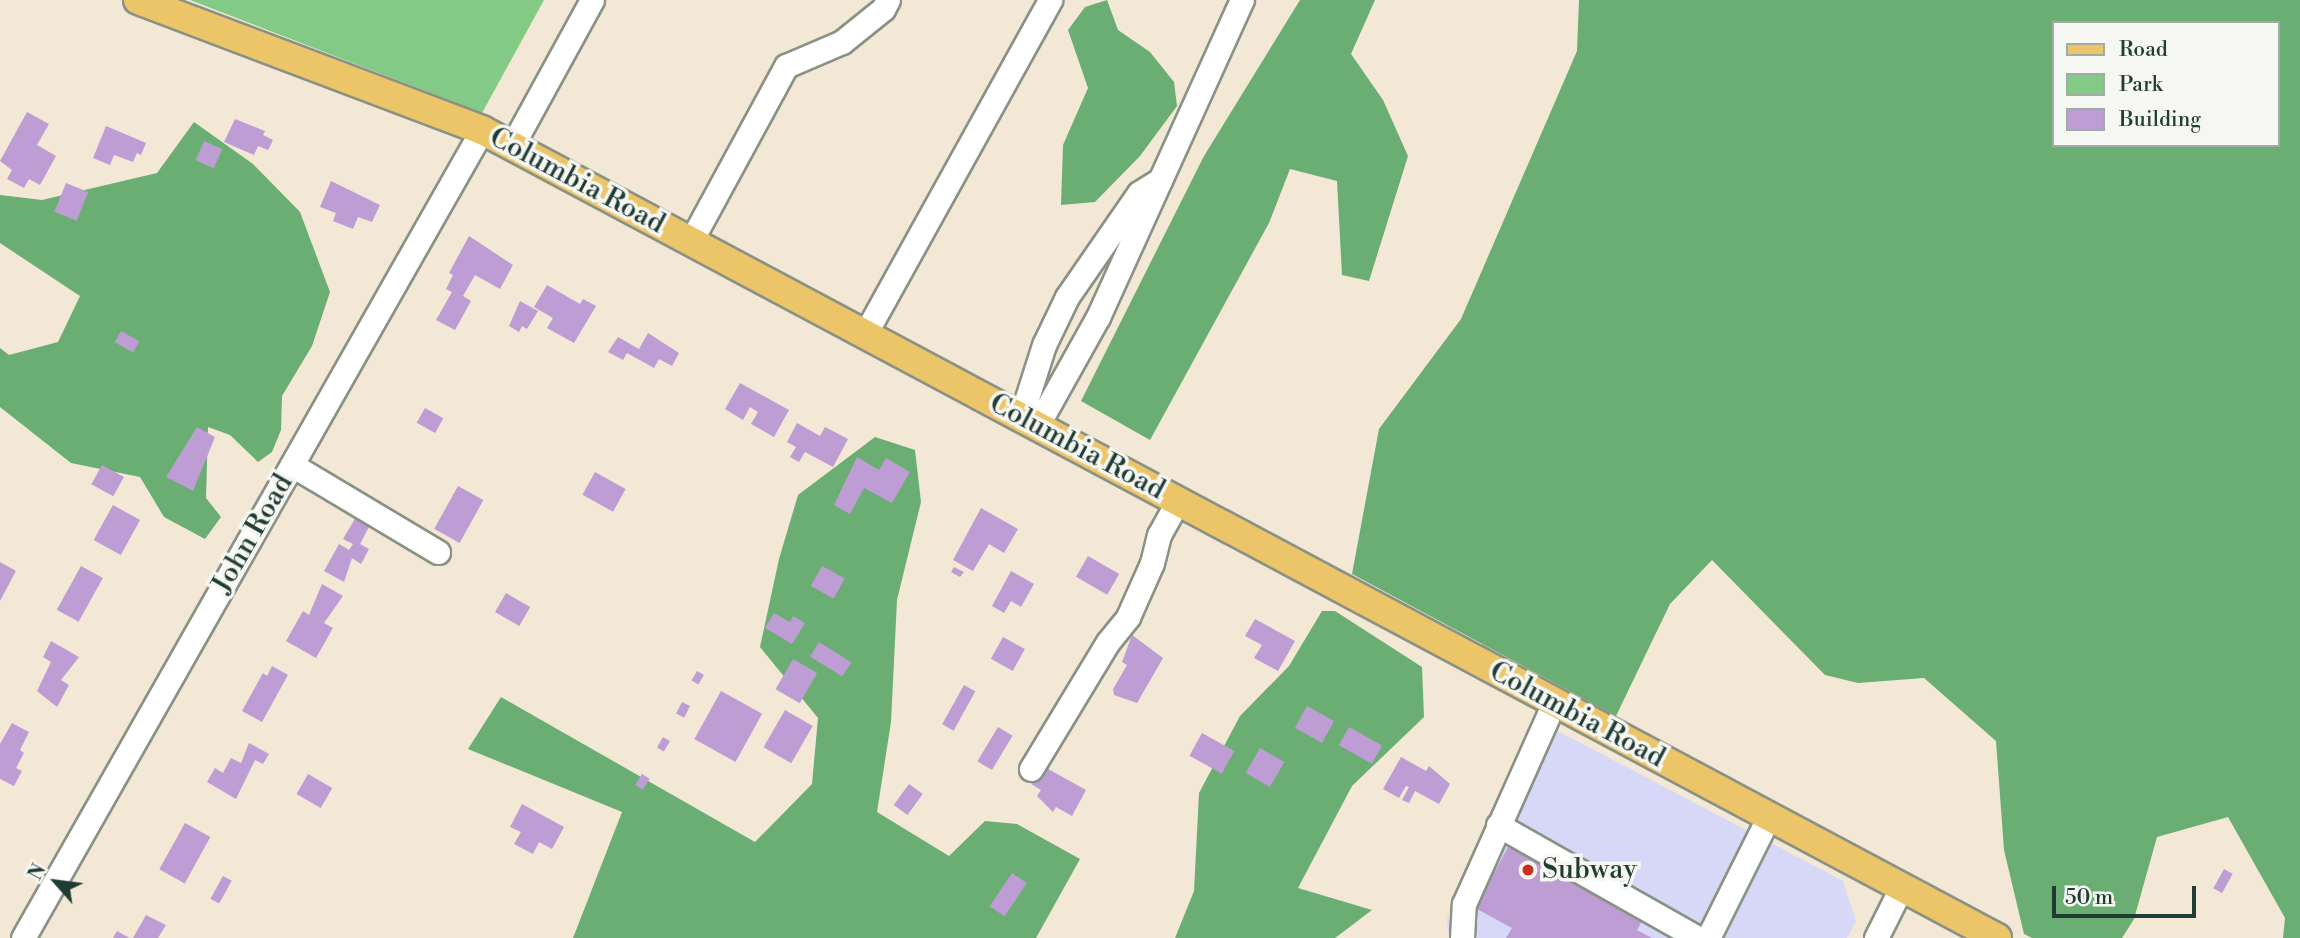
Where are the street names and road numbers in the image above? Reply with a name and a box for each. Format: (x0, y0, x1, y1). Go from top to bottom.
street label: Columbia Road (484, 121, 670, 241)
street label: Columbia Road (984, 387, 1170, 507)
street label: John Road (206, 469, 300, 599)
street label: Columbia Road (1484, 655, 1670, 775)

